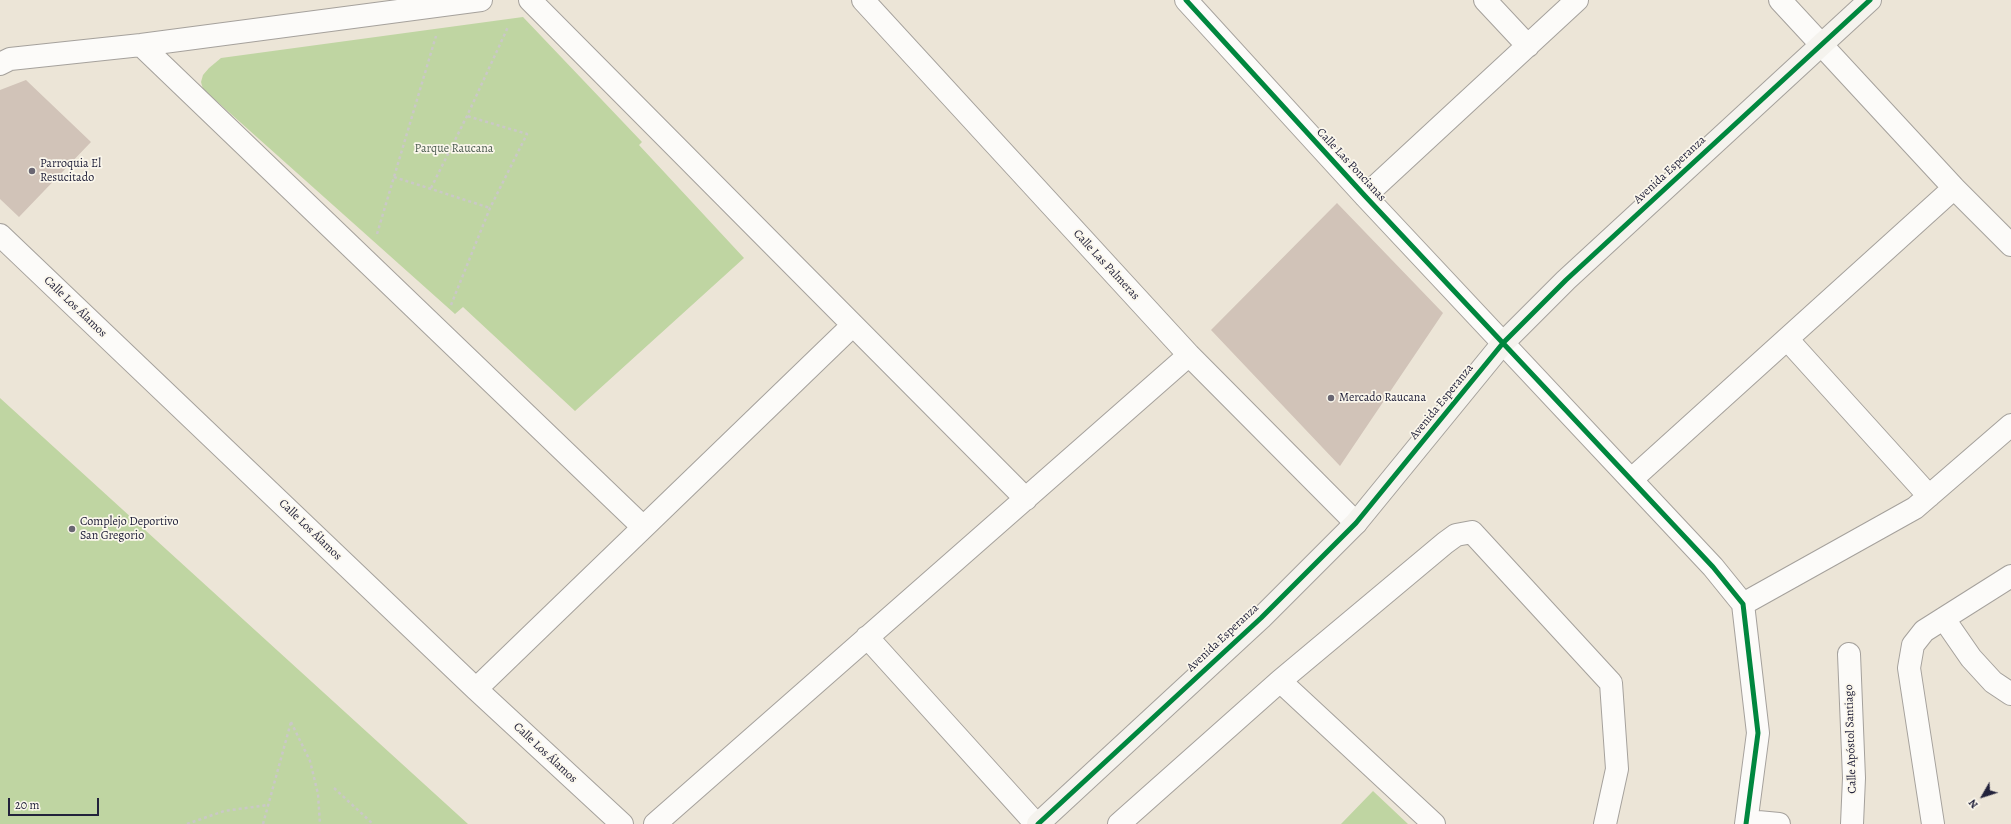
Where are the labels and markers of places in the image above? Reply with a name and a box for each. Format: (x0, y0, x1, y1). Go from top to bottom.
place label: Parroquia El Resucitado (40, 157, 101, 185)
marker: Parroquia El Resucitado (27, 166, 37, 176)
place label: Mercado Raucana (1339, 391, 1426, 405)
marker: Mercado Raucana (1326, 393, 1336, 403)
place label: Complejo Deportivo San Gregorio (80, 515, 178, 543)
marker: Complejo Deportivo San Gregorio (67, 524, 77, 534)

